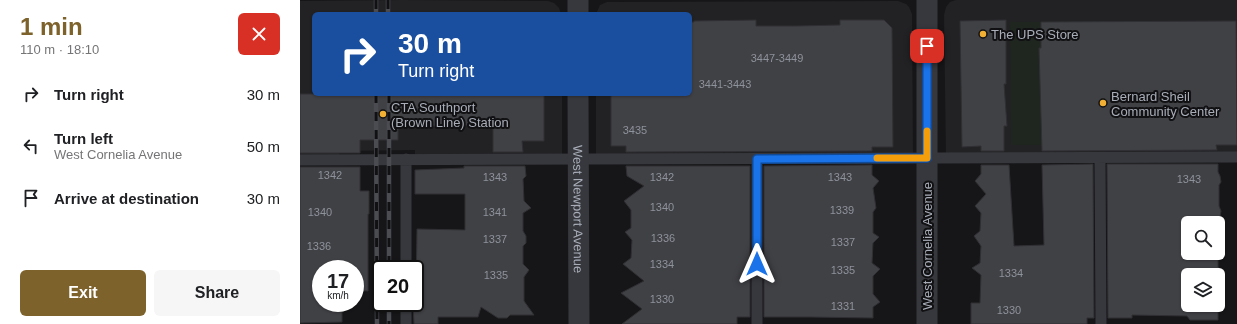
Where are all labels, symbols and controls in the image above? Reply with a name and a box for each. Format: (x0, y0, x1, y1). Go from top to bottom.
text: 1 min (20, 13, 83, 40)
button: close (238, 13, 280, 55)
place label: The UPS Store (991, 27, 1078, 42)
icon: right (332, 28, 384, 80)
text: 30 m (398, 28, 462, 59)
pin (910, 29, 944, 63)
marker: The UPS Store (978, 29, 988, 39)
icon: arrive (916, 35, 938, 57)
text: 110 m · 18:10 (20, 42, 99, 57)
house number: 3447-3449 (751, 52, 803, 64)
text: Turn right (398, 61, 474, 81)
house number: 3441-3443 (699, 78, 751, 90)
icon: right (20, 83, 42, 105)
text: Turn right (54, 86, 124, 103)
text: 30 m (247, 86, 280, 103)
place label: Bernard Sheil Community Center (1111, 89, 1220, 119)
marker: Bernard Sheil Community Center (1098, 98, 1108, 108)
place label: CTA Southport (Brown Line) Station (391, 100, 509, 130)
marker: CTA Southport (Brown Line) Station (378, 109, 388, 119)
house number: 3435 (623, 124, 647, 136)
text: Turn left (54, 130, 113, 147)
icon: left (20, 135, 42, 157)
text: 50 m (247, 138, 280, 155)
street label: West Newport Avenue (570, 145, 586, 273)
text: West Cornelia Avenue (54, 147, 182, 162)
house number: 1342 (318, 169, 342, 181)
house number: 1343 (483, 171, 507, 183)
house number: 1342 (650, 171, 674, 183)
house number: 1343 (828, 171, 852, 183)
house number: 1343 (1177, 173, 1201, 185)
street label: West Cornelia Avenue (920, 182, 935, 310)
icon: arrive (20, 187, 42, 209)
text: Arrive at destination (54, 190, 199, 207)
text: 30 m (247, 190, 280, 207)
house number: 1340 (650, 201, 674, 213)
house number: 1339 (830, 204, 854, 216)
house number: 1340 (308, 206, 332, 218)
house number: 1341 (483, 206, 507, 218)
map controls (1181, 216, 1225, 312)
button: search (1181, 216, 1225, 260)
house number: 1336 (651, 232, 675, 244)
house number: 1337 (483, 233, 507, 245)
house number: 1337 (831, 236, 855, 248)
house number: 1336 (307, 240, 331, 252)
position arrow (736, 243, 778, 285)
house number: 1334 (650, 258, 674, 270)
speed limit sign: 20 (372, 260, 424, 312)
house number: 1335 (831, 264, 855, 276)
house number: 1334 (999, 267, 1023, 279)
button: layers (1181, 268, 1225, 312)
house number: 1335 (484, 269, 508, 281)
button: Exit (20, 270, 146, 316)
button: Share (154, 270, 280, 316)
text: 17 (327, 270, 349, 292)
text: km/h (327, 290, 349, 301)
house number: 1330 (650, 293, 674, 305)
house number: 1331 (831, 300, 855, 312)
house number: 1330 (997, 304, 1021, 316)

